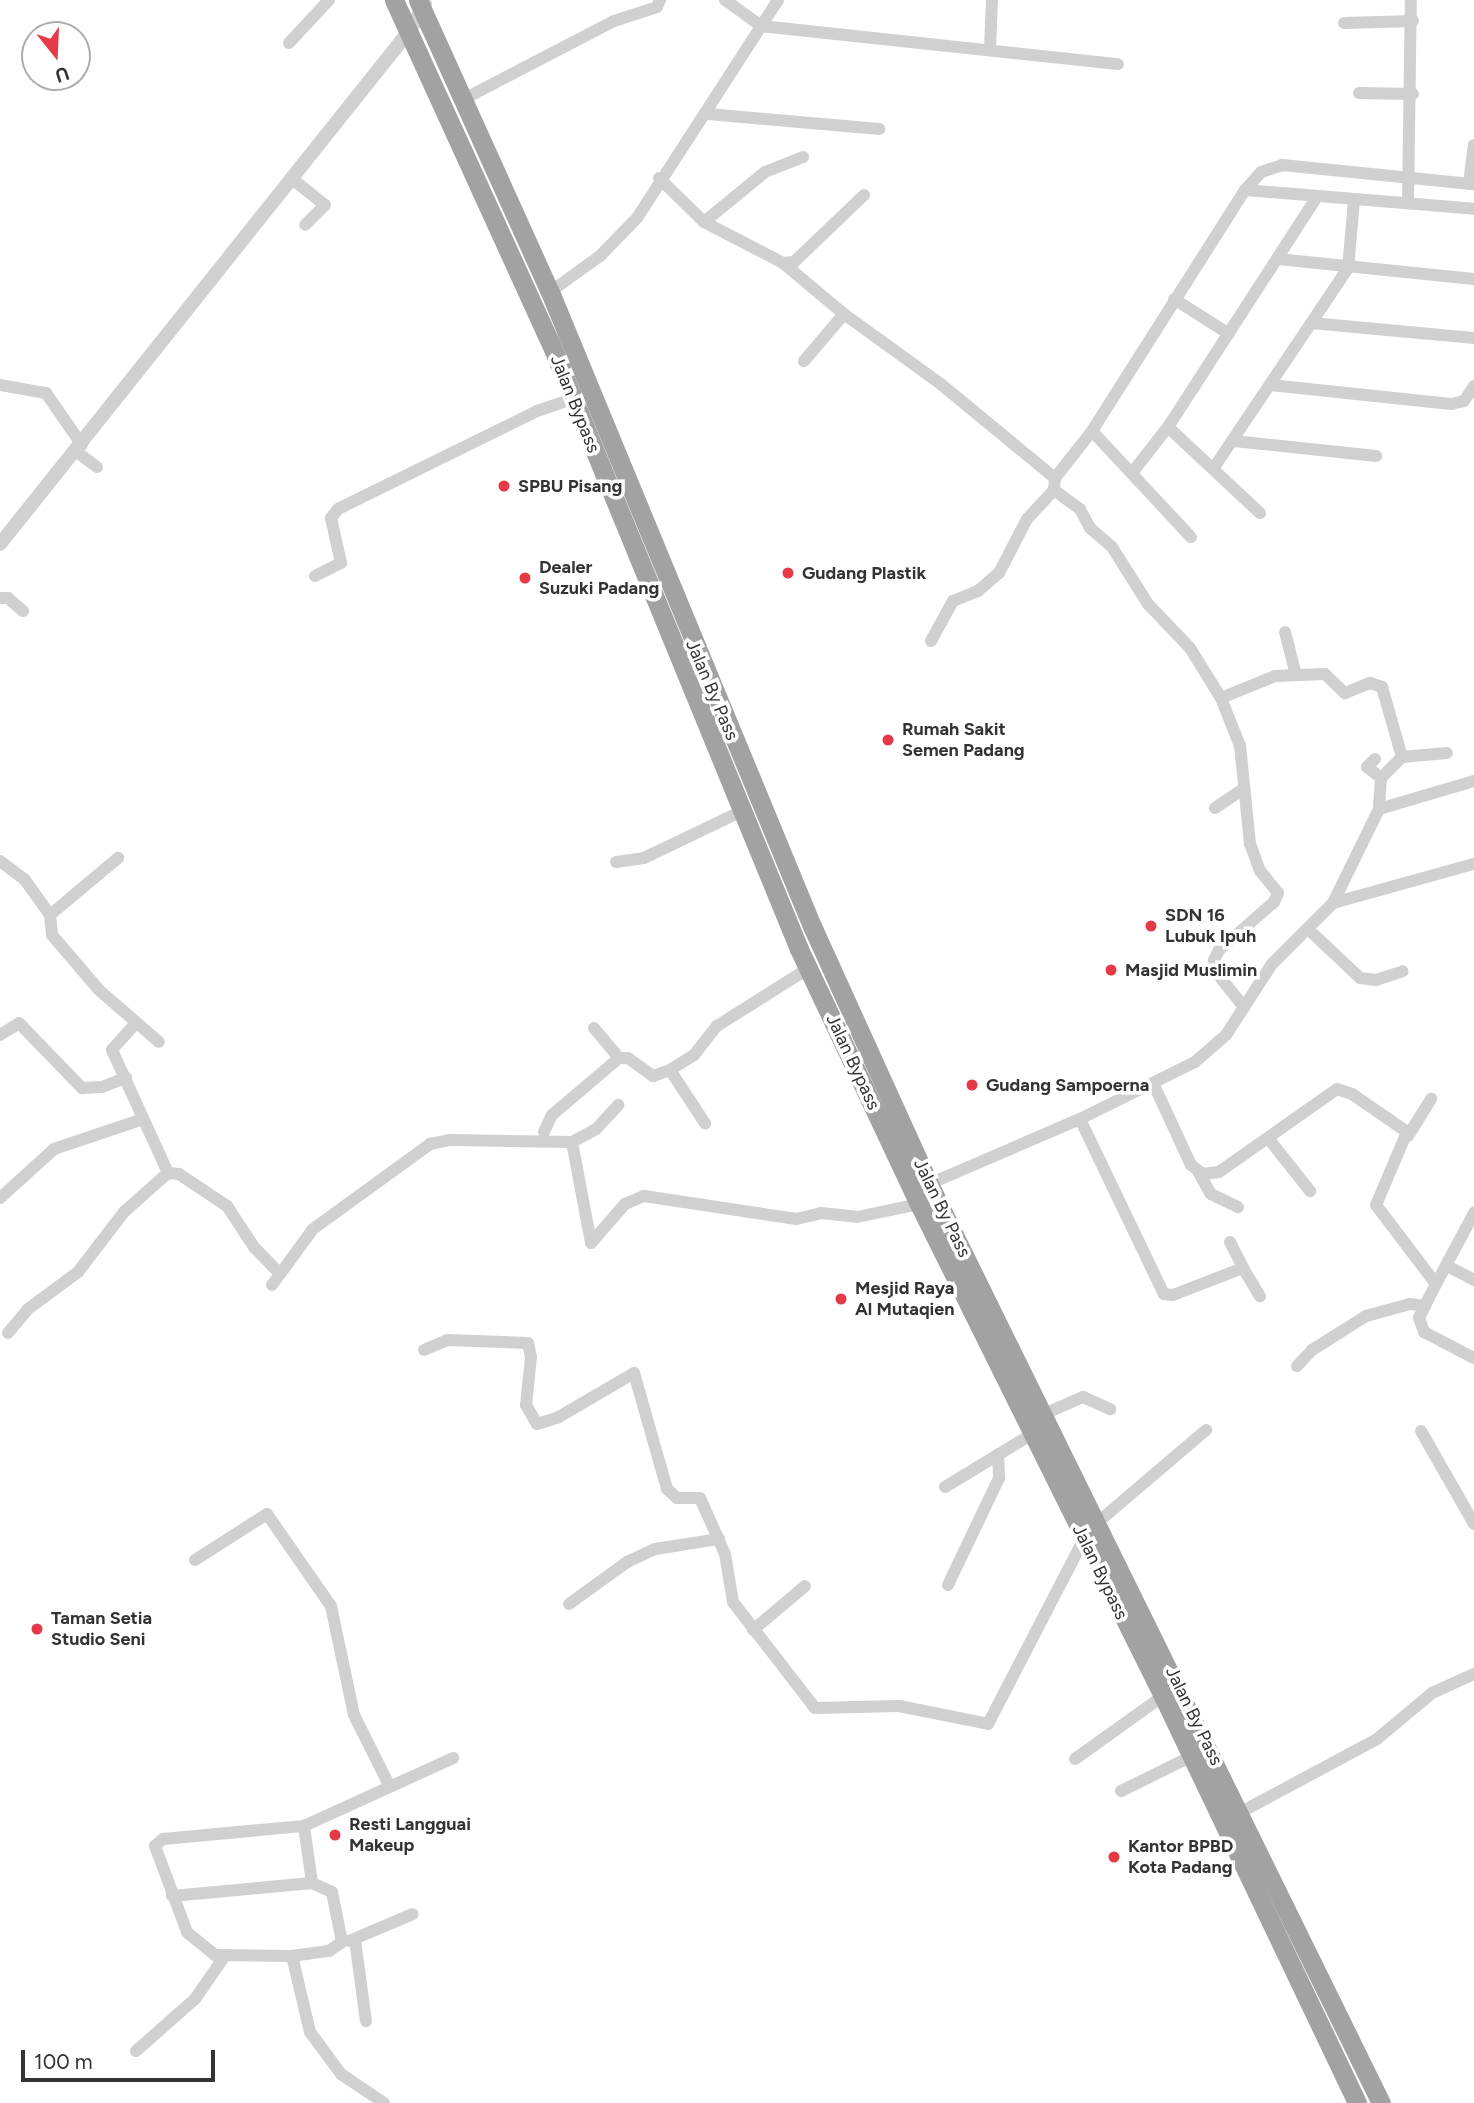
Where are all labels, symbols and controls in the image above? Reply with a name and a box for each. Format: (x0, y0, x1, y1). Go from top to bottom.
north arrow (21, 21, 91, 91)
text: U (52, 62, 72, 88)
street label: Jalan Bypass (546, 352, 604, 456)
place label: SPBU Pisang (518, 475, 622, 497)
marker: SPBU Pisang (496, 478, 512, 494)
place label: Dealer Suzuki Padang (539, 557, 659, 600)
place label: Gudang Plastik (802, 562, 926, 584)
marker: Gudang Plastik (780, 565, 796, 581)
marker: Dealer Suzuki Padang (517, 570, 533, 586)
street label: Jalan By Pass (681, 636, 743, 744)
place label: Rumah Sakit Semen Padang (902, 719, 1025, 762)
marker: Rumah Sakit Semen Padang (880, 732, 896, 748)
place label: SDN 16 Lubuk Ipuh (1165, 905, 1256, 948)
marker: SDN 16 Lubuk Ipuh (1143, 918, 1159, 934)
place label: Masjid Muslimin (1125, 959, 1257, 981)
marker: Masjid Muslimin (1103, 962, 1119, 978)
street label: Jalan Bypass (821, 1011, 885, 1113)
place label: Gudang Sampoerna (986, 1074, 1149, 1096)
marker: Gudang Sampoerna (964, 1077, 980, 1093)
street label: Jalan By Pass (909, 1155, 975, 1261)
place label: Mesjid Raya Al Mutaqien (855, 1278, 954, 1320)
marker: Mesjid Raya Al Mutaqien (833, 1291, 849, 1307)
street label: Jalan Bypass (1068, 1521, 1132, 1623)
place label: Taman Setia Studio Seni (51, 1608, 152, 1650)
marker: Taman Setia Studio Seni (29, 1621, 45, 1637)
street label: Jalan By Pass (1161, 1663, 1227, 1769)
place label: Resti Langguai Makeup (349, 1814, 471, 1856)
marker: Resti Langguai Makeup (327, 1827, 343, 1843)
place label: Kantor BPBD Kota Padang (1128, 1836, 1233, 1878)
marker: Kantor BPBD Kota Padang (1106, 1849, 1122, 1865)
scale bar (24, 2036, 219, 2080)
text: 100 m (34, 2049, 93, 2074)

